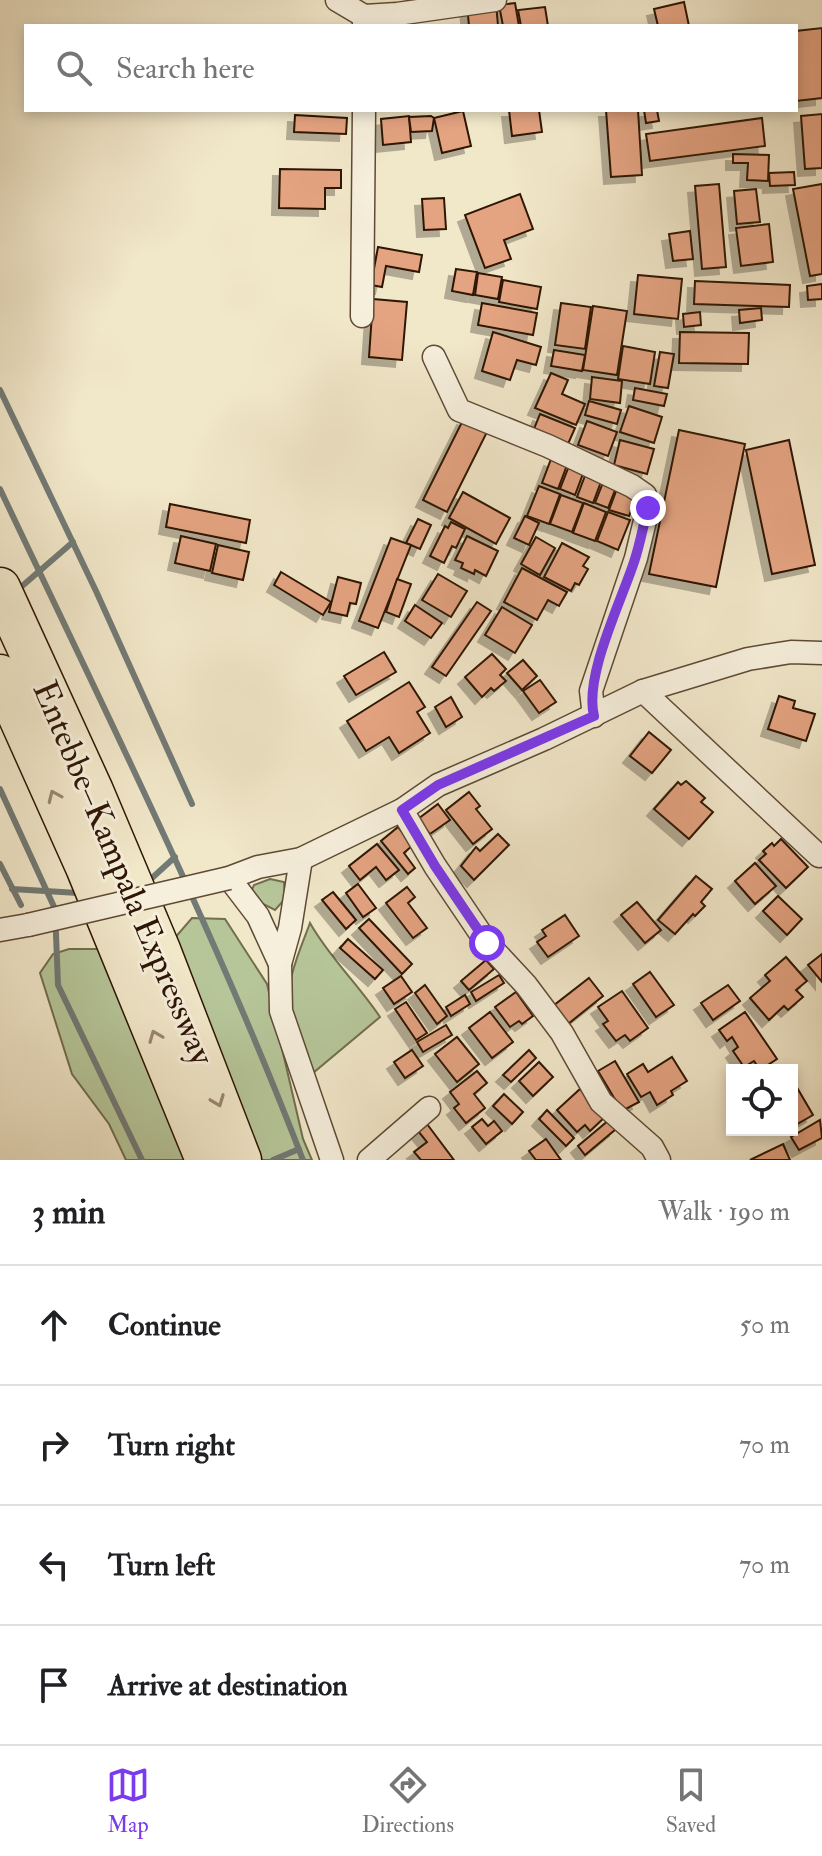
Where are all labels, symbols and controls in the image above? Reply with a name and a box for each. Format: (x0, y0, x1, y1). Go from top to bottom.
search box (24, 24, 798, 112)
icon: search (52, 46, 96, 90)
text: Search here (116, 50, 255, 87)
route end (630, 490, 666, 526)
street label: Entebbe–Kampala Expressway (23, 674, 224, 1072)
one-way arrow (48, 790, 64, 804)
route start (469, 925, 505, 961)
one-way arrow (149, 1030, 165, 1044)
map controls (726, 1064, 798, 1136)
button: locate (726, 1064, 798, 1136)
one-way arrow (208, 1093, 225, 1107)
text: 3 min (32, 1191, 105, 1234)
text: Walk · 190 m (659, 1196, 790, 1228)
icon: ahead (32, 1303, 76, 1347)
text: Continue (108, 1307, 221, 1344)
text: 50 m (740, 1309, 790, 1341)
icon: right (32, 1423, 76, 1467)
text: Turn right (108, 1427, 235, 1464)
text: 70 m (739, 1429, 790, 1461)
icon: left (32, 1543, 76, 1587)
text: Turn left (108, 1547, 215, 1584)
text: 70 m (739, 1549, 790, 1581)
icon: arrive (32, 1663, 76, 1707)
text: Arrive at destination (108, 1667, 348, 1704)
tab: Map (106, 1763, 150, 1839)
tab: Directions (362, 1763, 454, 1839)
tab: Saved (666, 1763, 716, 1839)

